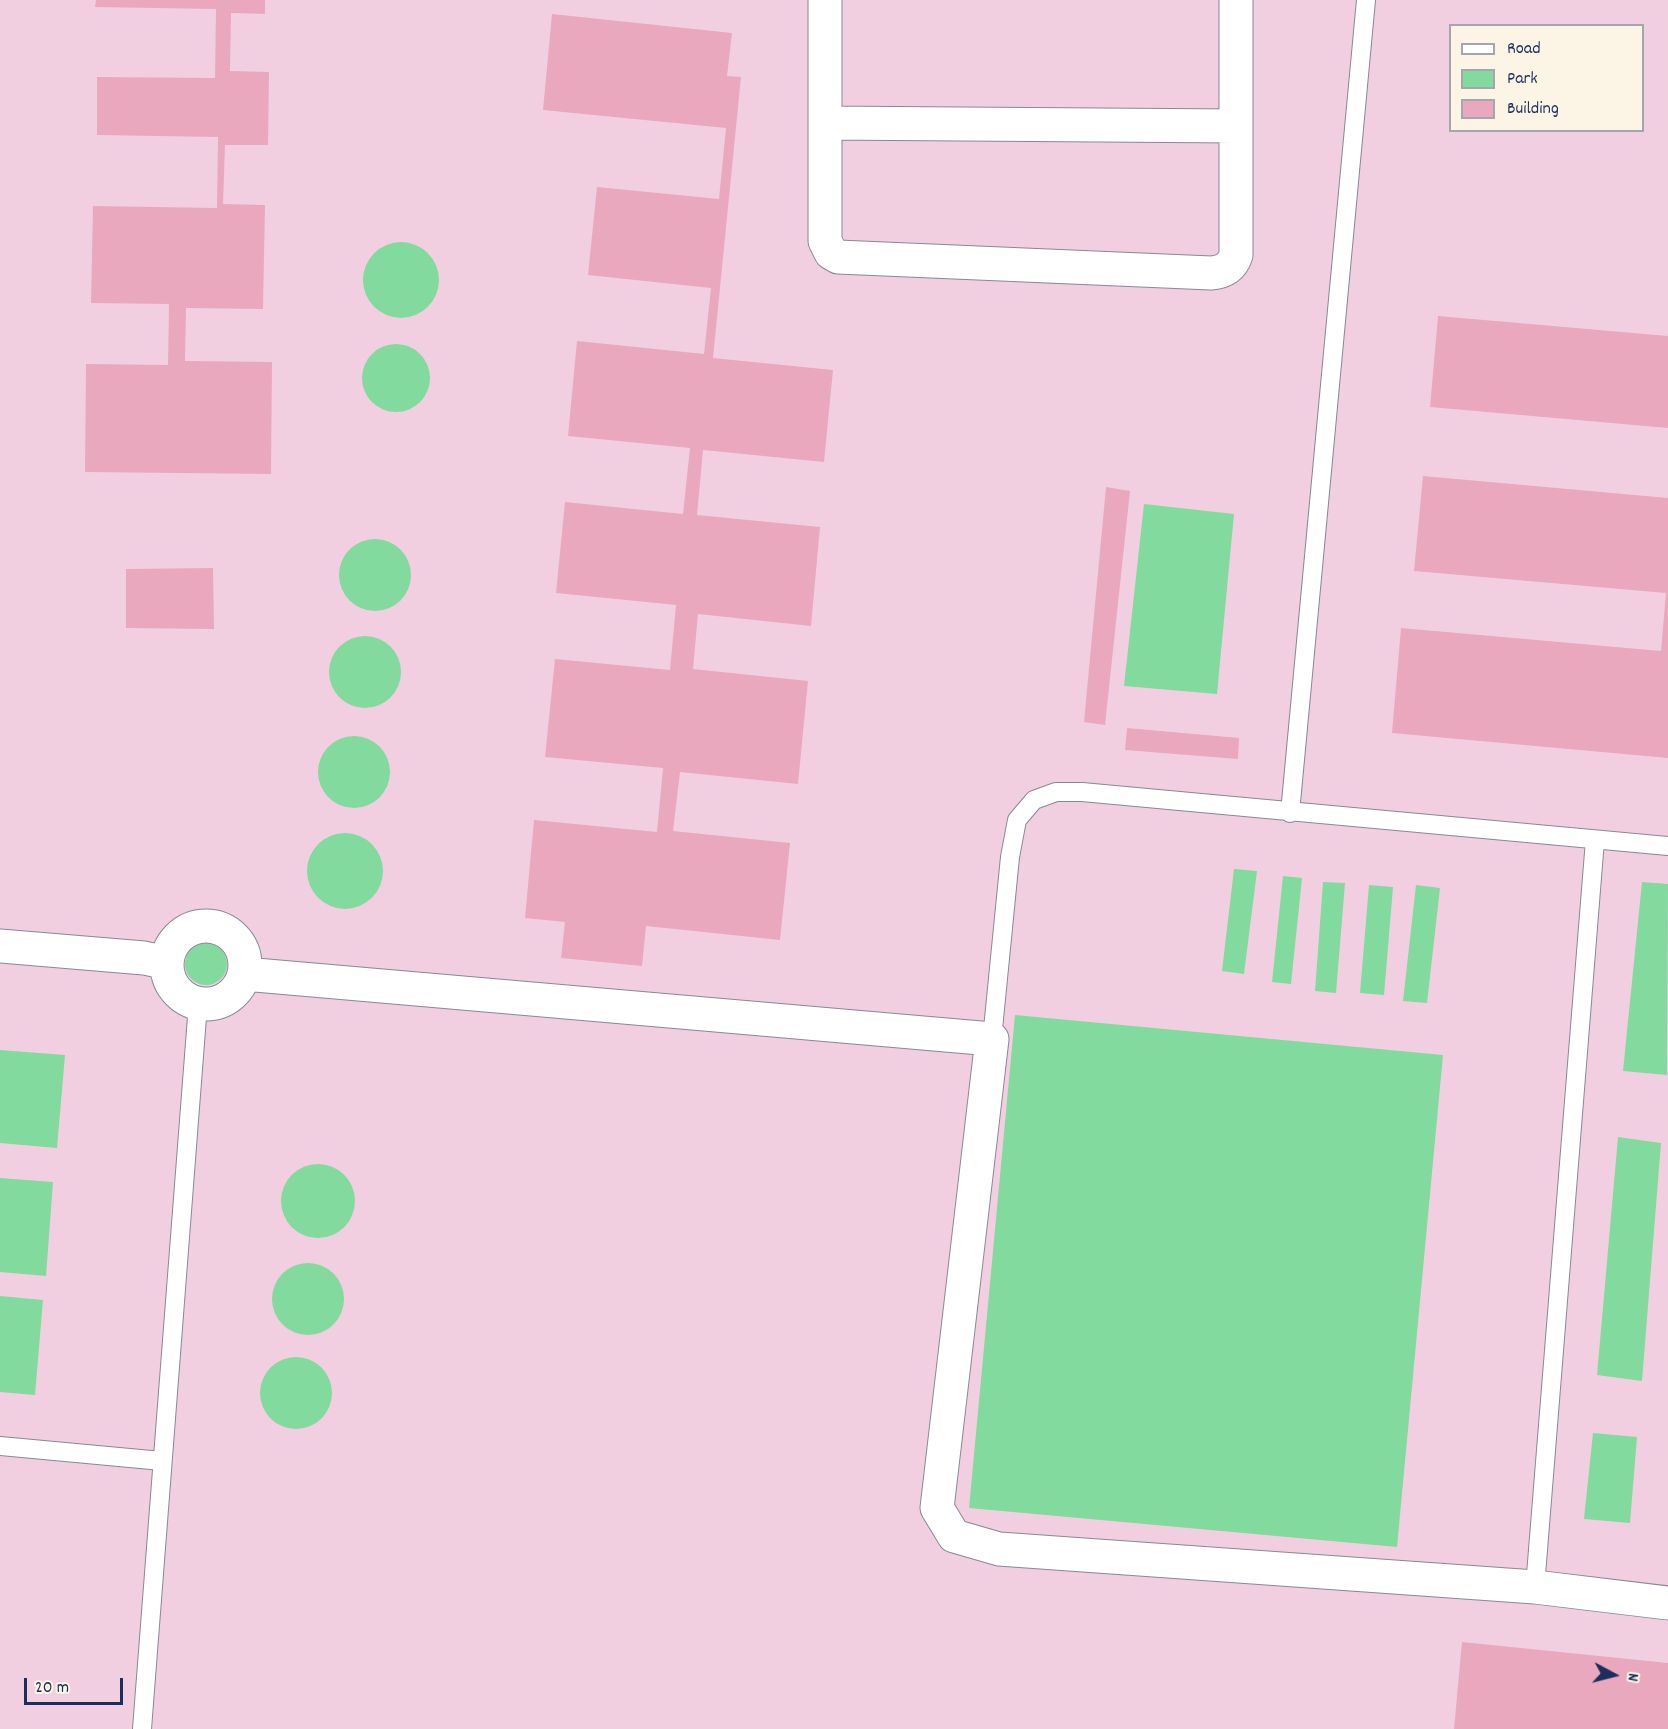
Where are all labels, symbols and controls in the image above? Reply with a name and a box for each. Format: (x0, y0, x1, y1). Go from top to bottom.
legend (1449, 24, 1644, 132)
text: Road (1507, 37, 1541, 62)
text: Park (1507, 67, 1538, 92)
text: Building (1507, 97, 1559, 122)
north arrow (1584, 1645, 1644, 1705)
scale bar (27, 1666, 126, 1704)
text: N (1620, 1672, 1644, 1683)
text: 20 m (35, 1676, 69, 1701)

